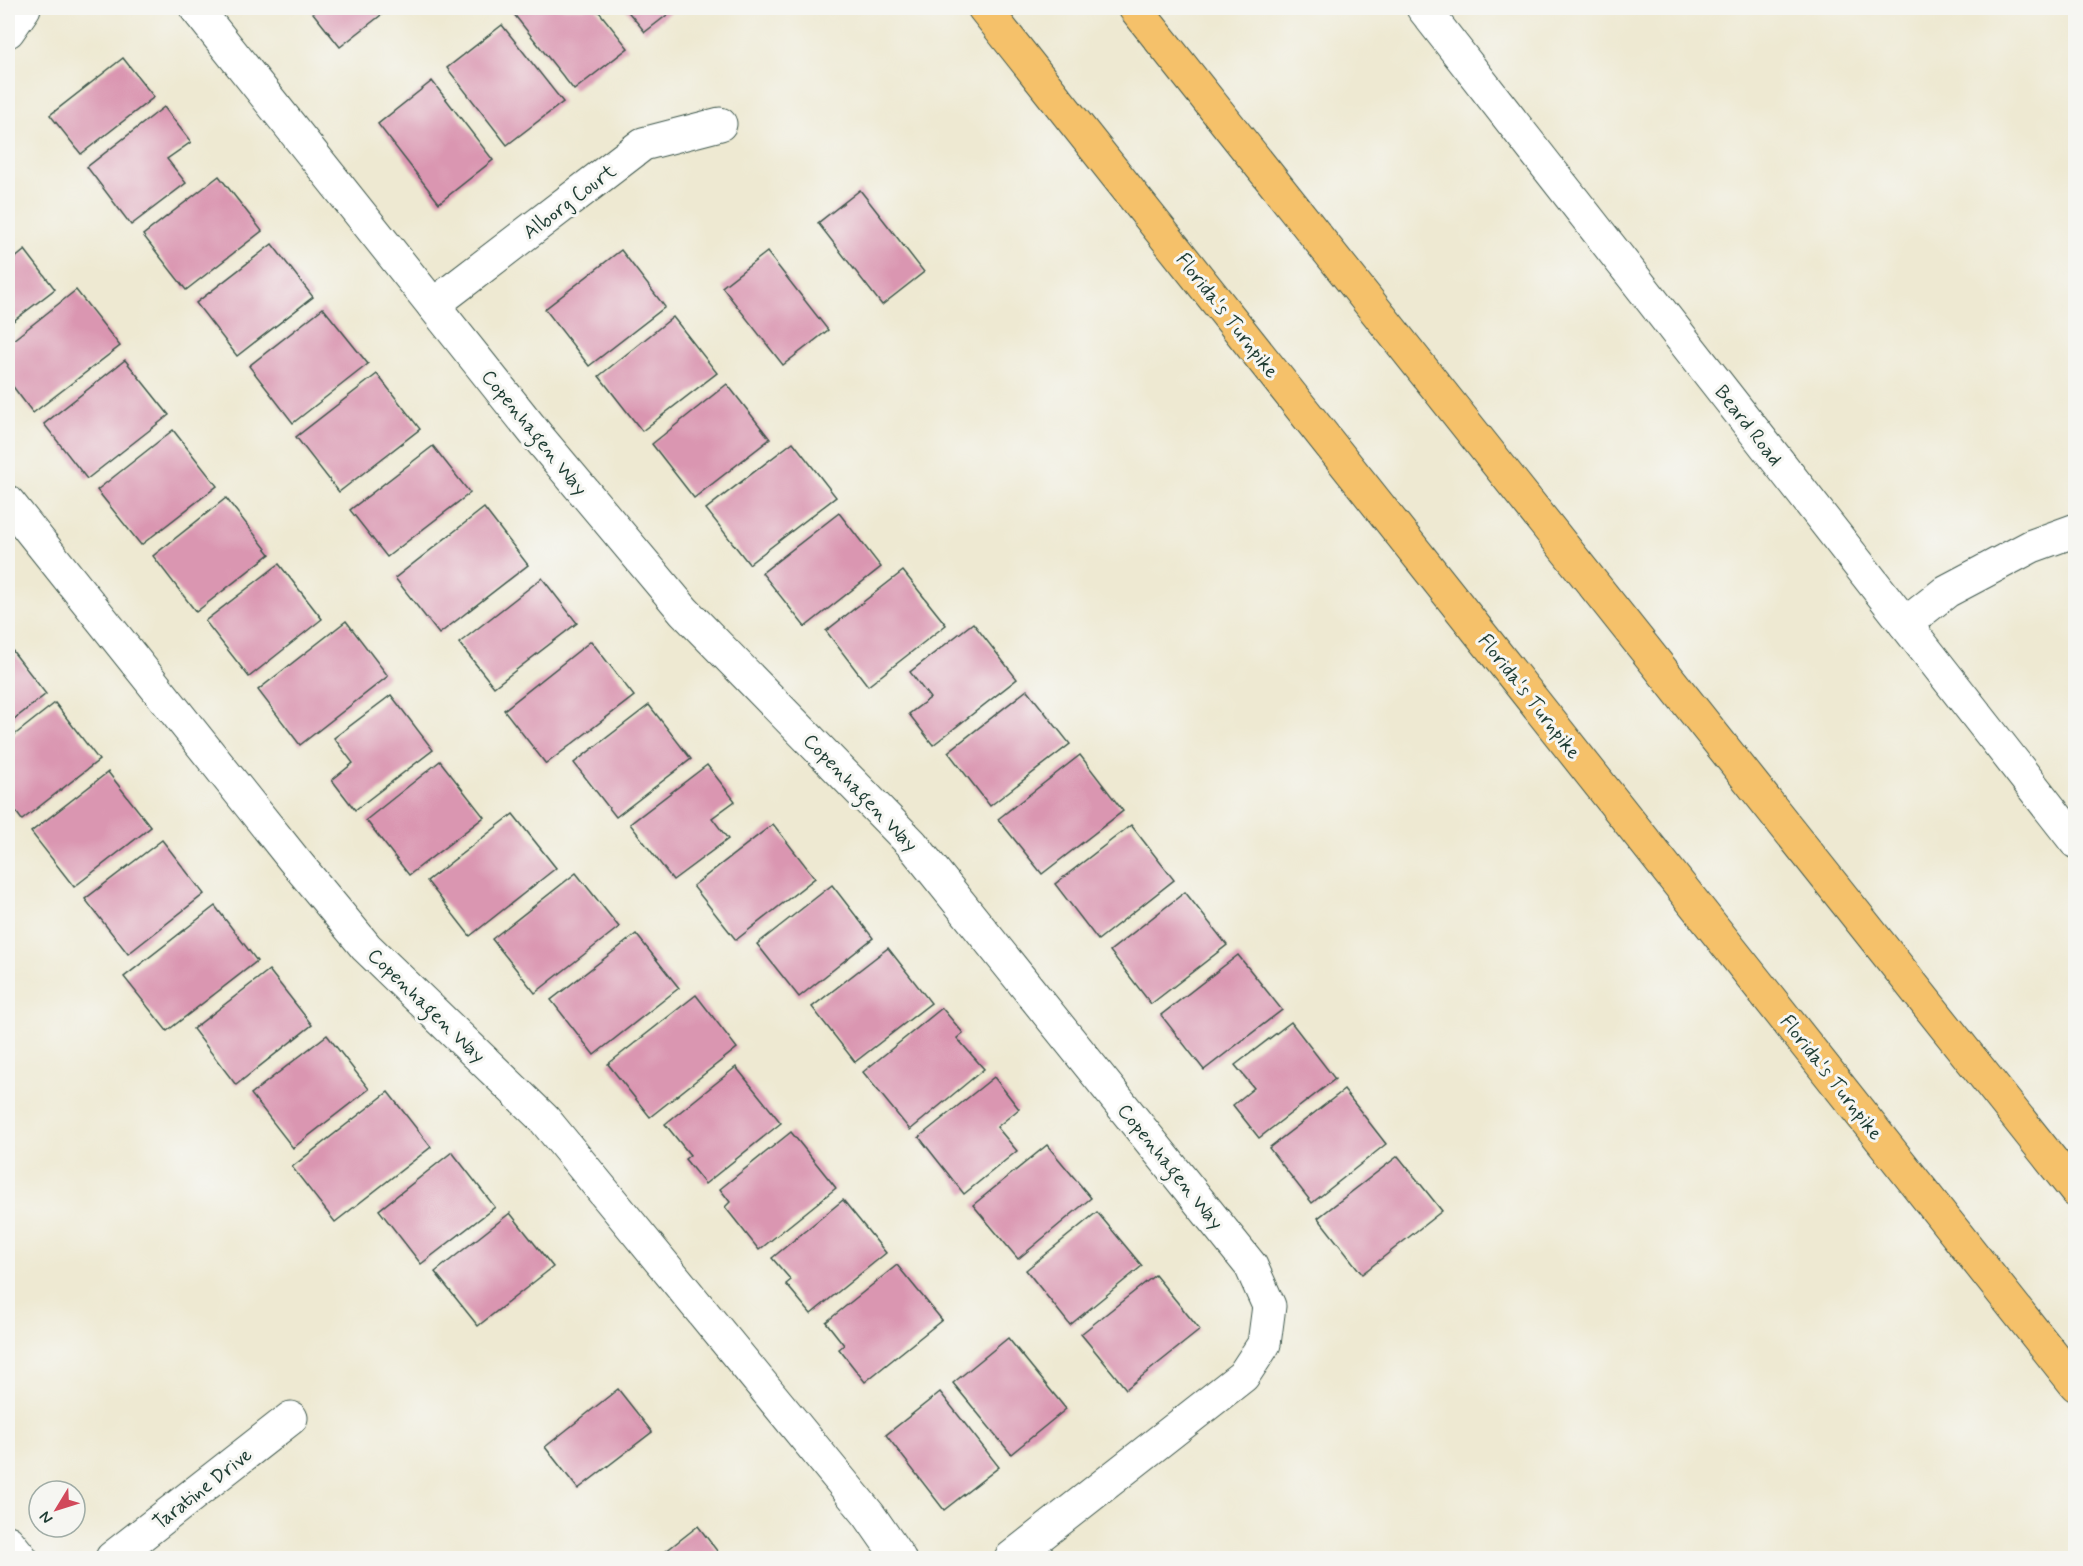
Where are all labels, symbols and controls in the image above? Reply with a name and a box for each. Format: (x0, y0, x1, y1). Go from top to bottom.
street label: Alborg Court (518, 158, 622, 246)
street label: Florida's Turnpike (1169, 247, 1284, 384)
street label: Copenhagen Way (473, 364, 593, 503)
street label: Beard Road (1708, 380, 1788, 472)
street label: Florida's Turnpike (1471, 628, 1586, 765)
street label: Copenhagen Way (795, 728, 923, 860)
street label: Copenhagen Way (359, 943, 491, 1071)
street label: Florida's Turnpike (1773, 1009, 1888, 1146)
street label: Copenhagen Way (1109, 1098, 1229, 1237)
street label: Taratine Drive (148, 1442, 258, 1537)
north arrow (27, 1479, 87, 1539)
text: N (35, 1507, 58, 1528)

